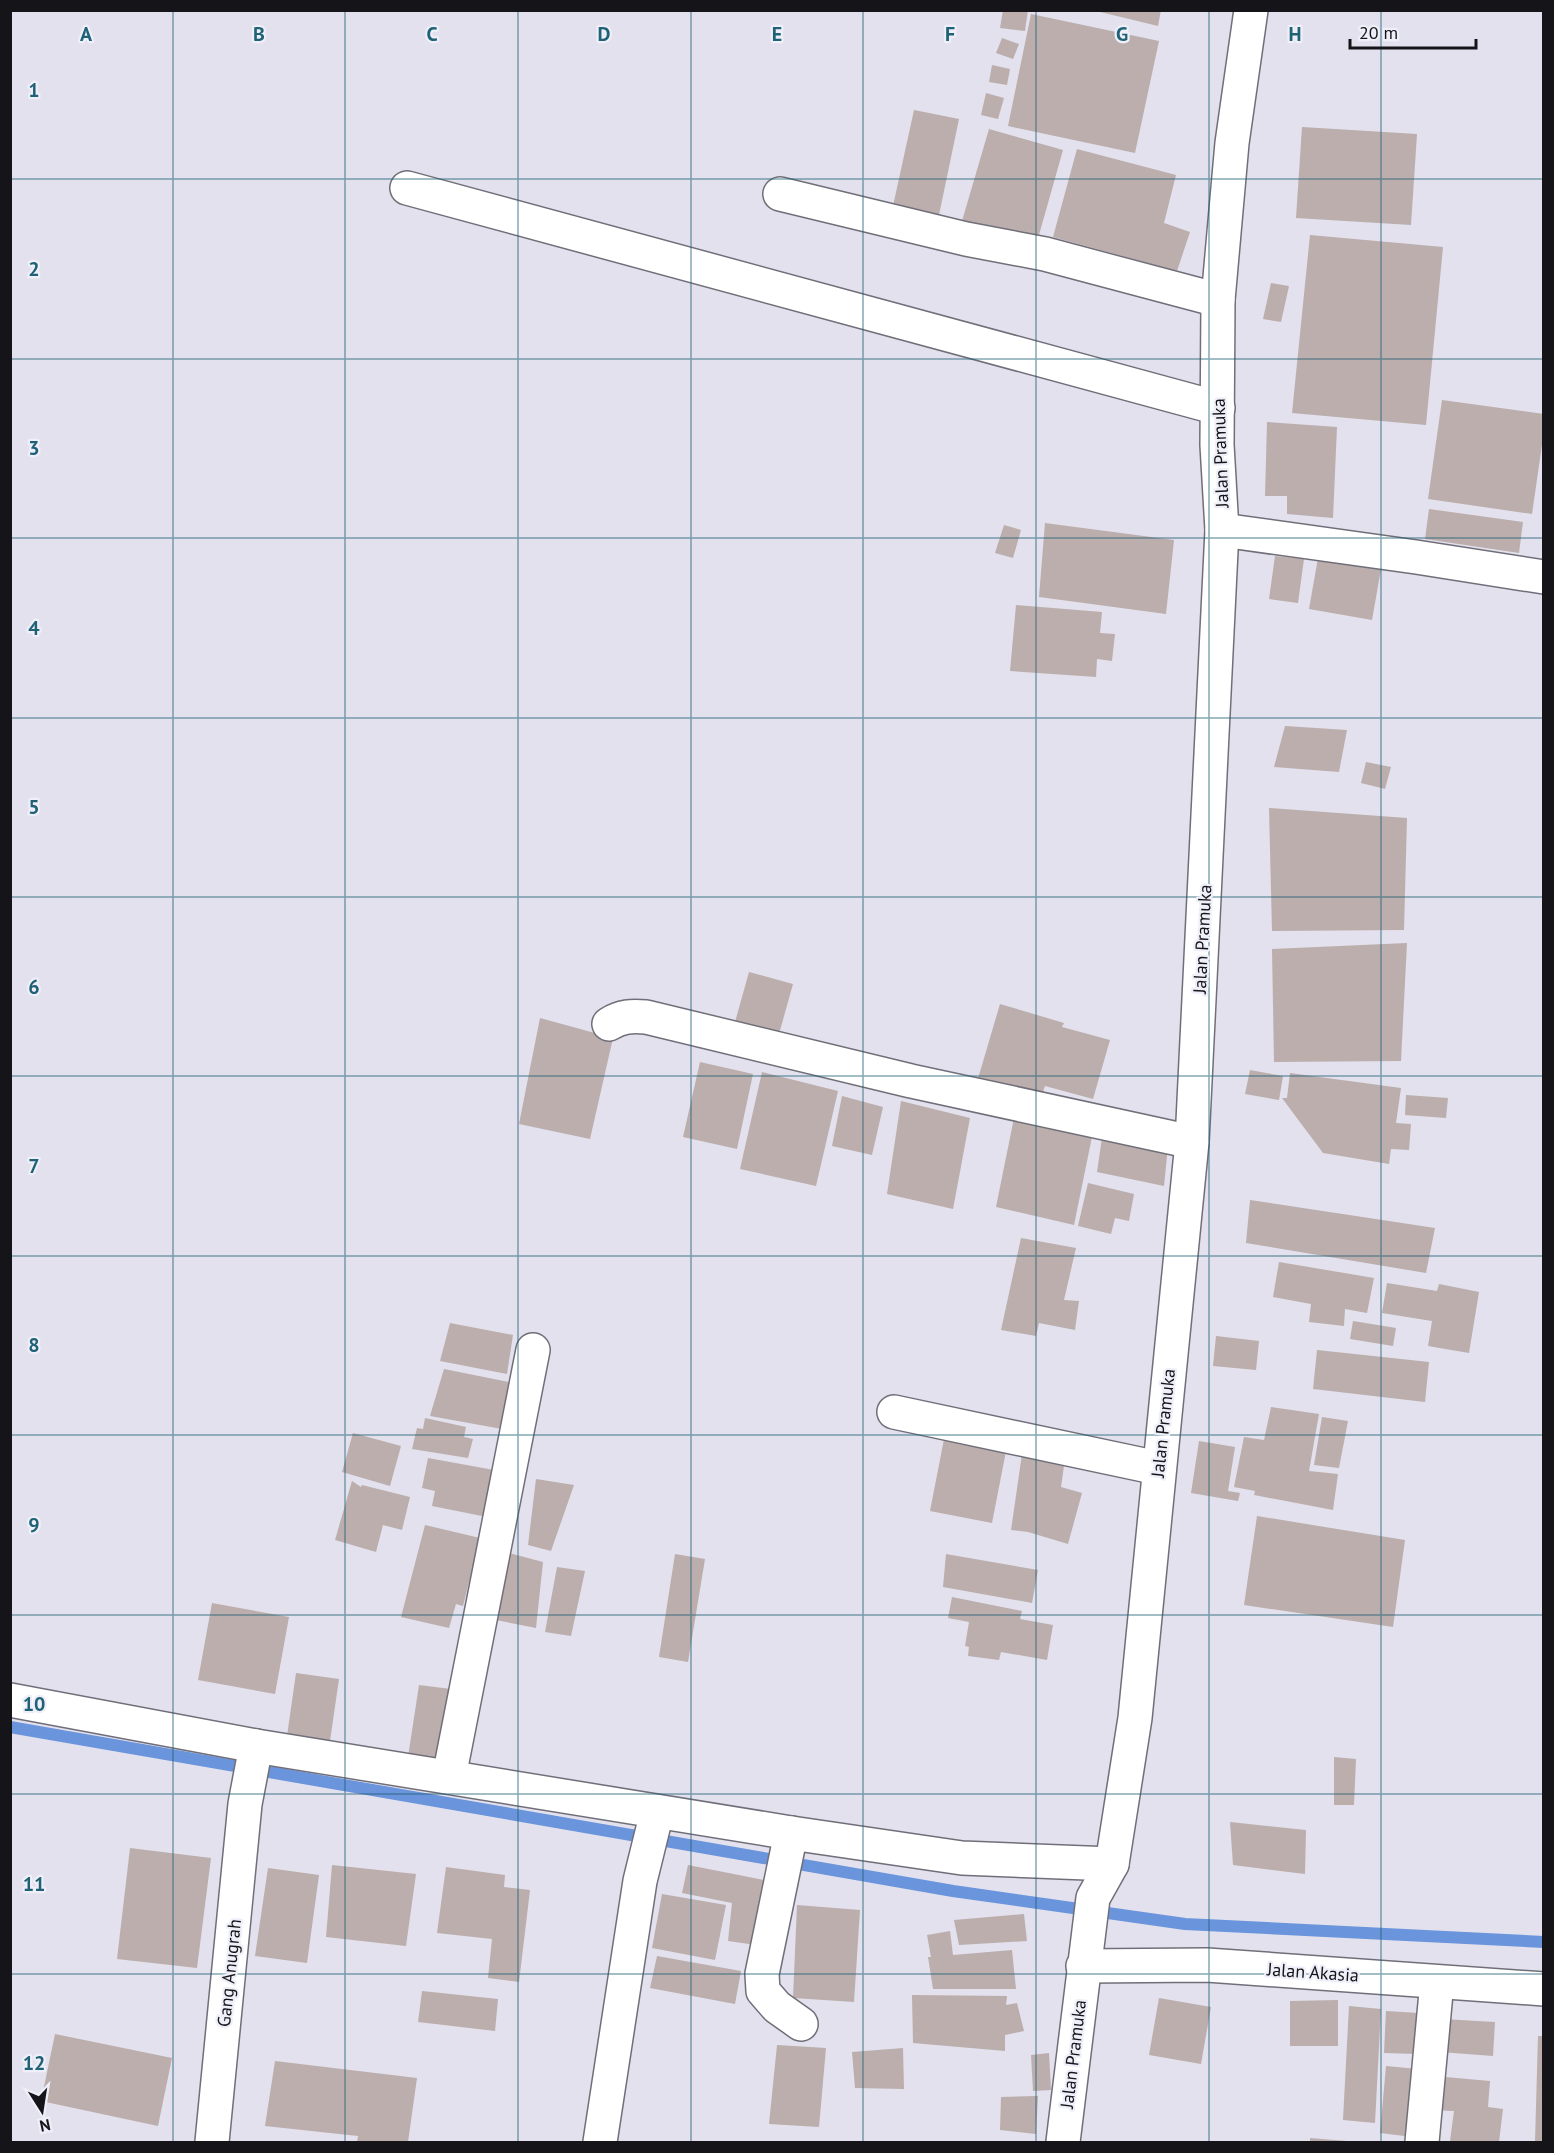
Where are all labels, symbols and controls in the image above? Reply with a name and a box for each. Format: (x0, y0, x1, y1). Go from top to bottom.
scale bar (1350, 12, 1476, 50)
text: A (80, 21, 93, 47)
text: B (253, 21, 265, 47)
text: C (426, 21, 438, 47)
text: D (598, 21, 611, 47)
text: E (772, 21, 782, 47)
text: F (945, 21, 955, 47)
text: G (1116, 21, 1128, 47)
text: H (1288, 21, 1302, 47)
text: 20 m (1359, 21, 1398, 44)
text: 1 (28, 77, 40, 103)
text: 2 (28, 256, 40, 282)
street label: Jalan Pramuka (1207, 398, 1233, 509)
text: 3 (28, 435, 40, 461)
text: 4 (28, 615, 40, 641)
text: 5 (28, 794, 40, 820)
street label: Jalan Pramuka (1188, 884, 1216, 995)
text: 6 (28, 974, 40, 1000)
text: 7 (28, 1153, 40, 1179)
text: 8 (28, 1332, 40, 1358)
street label: Jalan Pramuka (1146, 1367, 1180, 1480)
text: 9 (28, 1512, 40, 1538)
text: 10 (23, 1691, 45, 1717)
text: 11 (23, 1871, 45, 1897)
street label: Gang Anugrah (212, 1918, 246, 2028)
street label: Jalan Akasia (1265, 1957, 1360, 1987)
street label: Jalan Pramuka (1055, 1998, 1091, 2111)
text: 12 (23, 2050, 45, 2076)
north arrow (12, 2081, 72, 2141)
text: N (38, 2115, 52, 2137)

